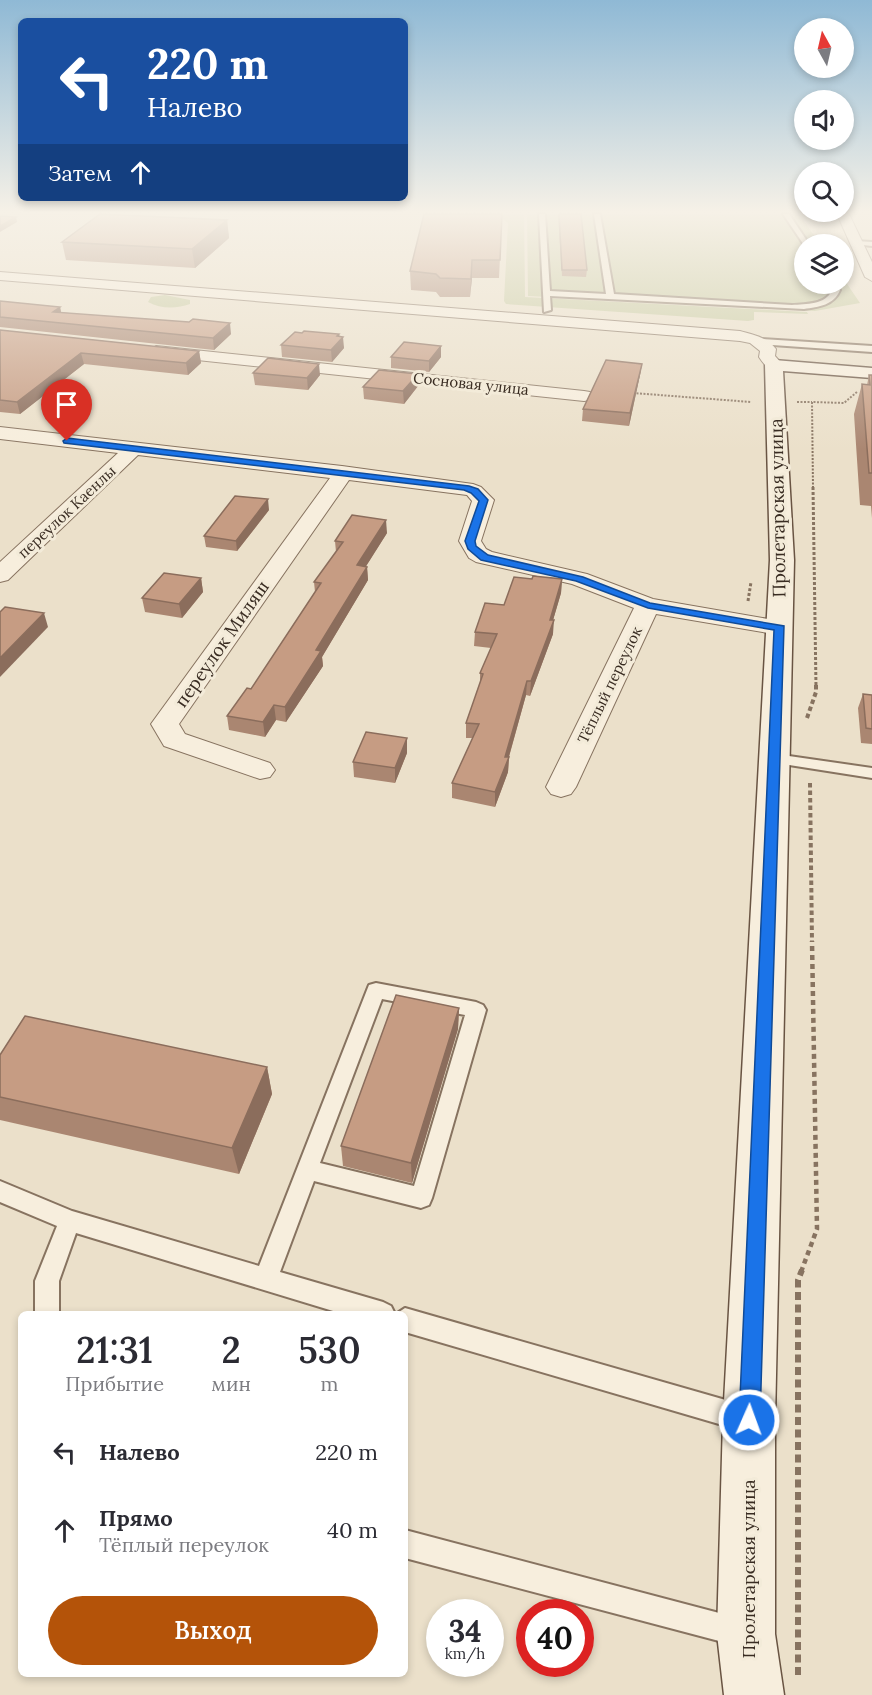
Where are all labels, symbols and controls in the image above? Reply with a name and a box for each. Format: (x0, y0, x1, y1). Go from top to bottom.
north arrow (794, 18, 854, 78)
map controls (794, 18, 854, 294)
text: 220 m (147, 37, 268, 91)
icon: left (48, 42, 126, 120)
text: Налево (147, 90, 242, 124)
button: sound (794, 90, 854, 150)
icon: ahead (124, 156, 157, 189)
text: Затем (48, 159, 112, 187)
button: search (794, 162, 854, 222)
button: layers (794, 234, 854, 294)
street label: Сосновая улица (412, 368, 530, 399)
pin (41, 379, 92, 441)
icon: arrive (50, 388, 83, 421)
street label: Пролетарская улица (764, 418, 791, 598)
street label: переулок Каенлы (14, 461, 120, 562)
street label: переулок Миляш (169, 576, 274, 712)
street label: Тёплый переулок (573, 623, 646, 746)
text: 21:31 (76, 1327, 153, 1373)
text: 2 (222, 1327, 241, 1373)
text: 530 (298, 1327, 361, 1373)
text: Прибытие (65, 1371, 164, 1396)
text: мин (211, 1371, 251, 1396)
text: m (321, 1371, 338, 1396)
position arrow (717, 1388, 781, 1452)
icon: left (48, 1436, 81, 1469)
text: Налево (99, 1438, 180, 1466)
text: 220 m (315, 1438, 378, 1466)
street label: Пролетарская улица (737, 1479, 760, 1659)
text: Прямо (99, 1504, 173, 1532)
icon: ahead (48, 1514, 81, 1547)
text: 40 m (327, 1516, 378, 1544)
text: Тёплый переулок (99, 1532, 269, 1557)
button: Выход (48, 1596, 378, 1665)
speed limit sign: 40 (516, 1599, 594, 1677)
text: 34 (448, 1612, 482, 1650)
text: km/h (445, 1644, 485, 1663)

